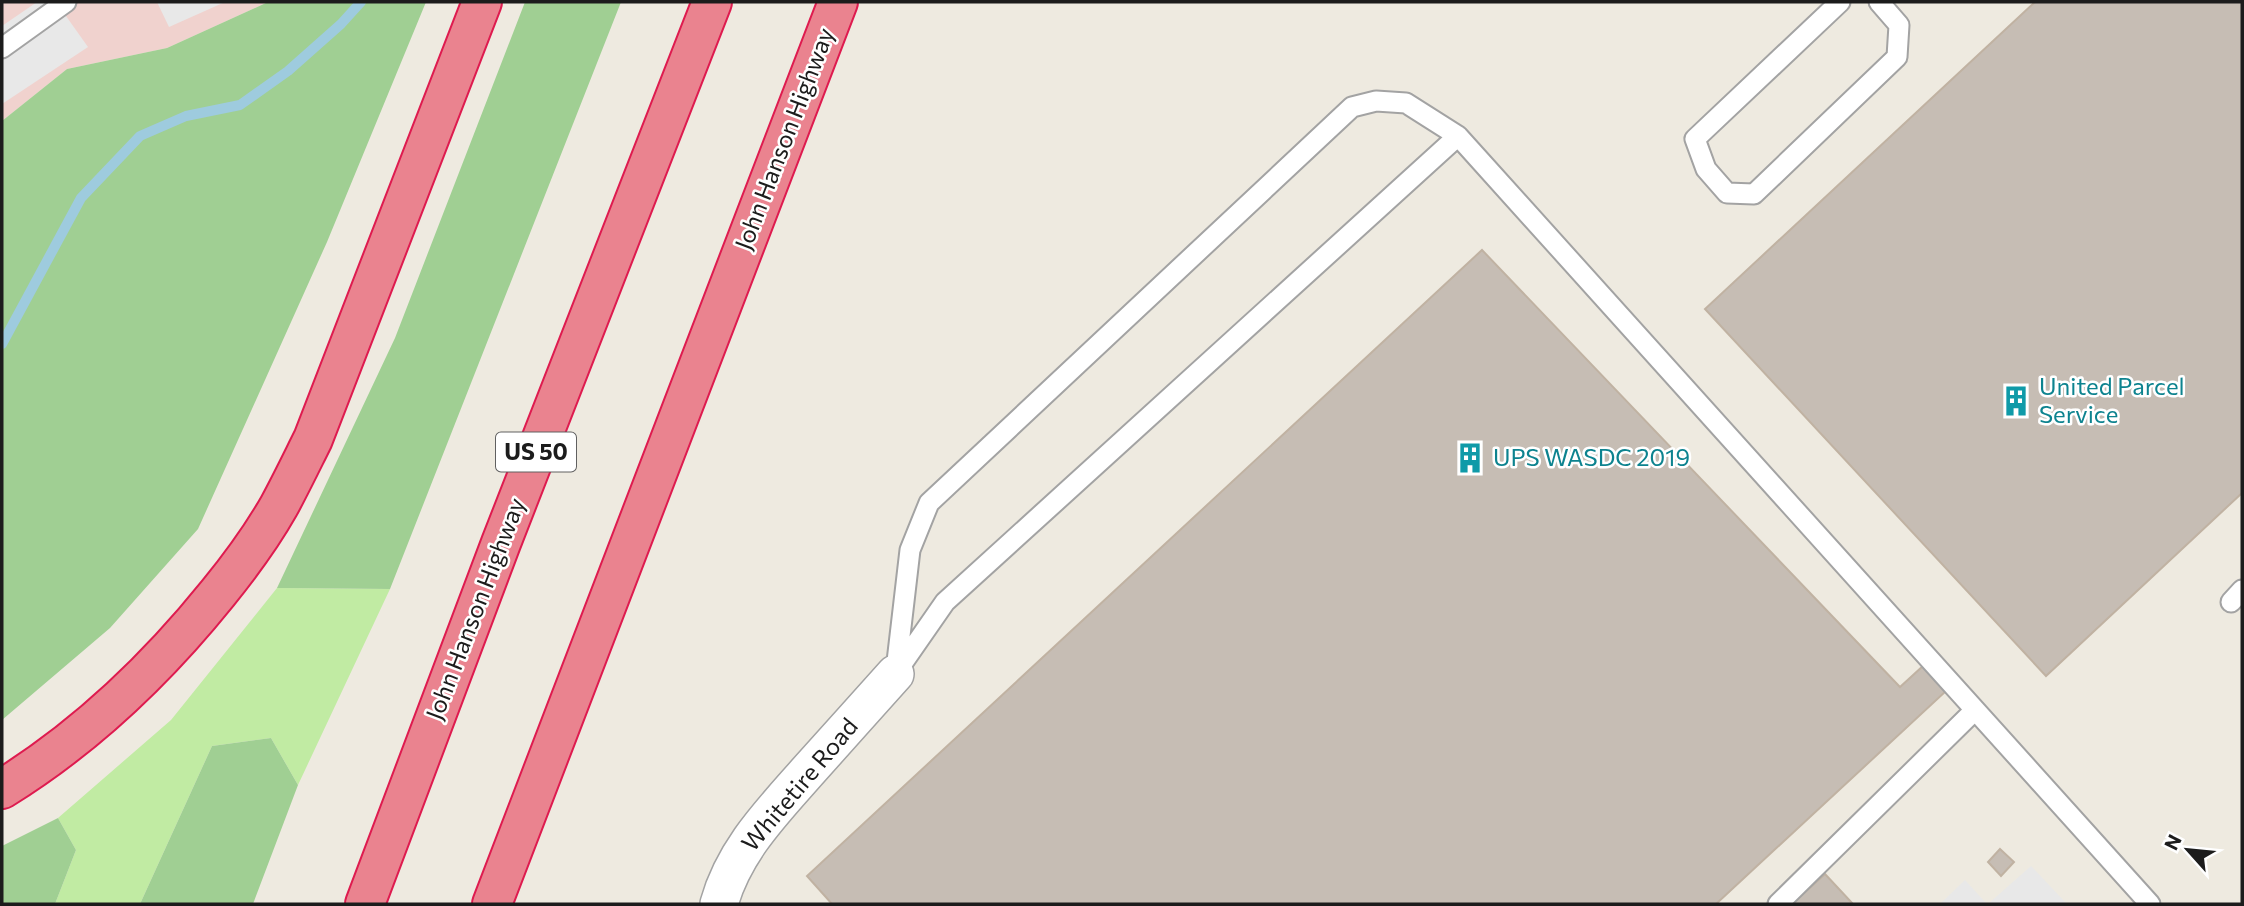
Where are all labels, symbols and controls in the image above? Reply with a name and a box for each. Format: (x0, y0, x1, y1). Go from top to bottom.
street label: John Hanson Highway (728, 23, 839, 254)
place label: United Parcel Service (2039, 371, 2185, 428)
building icon: United Parcel Service (1999, 384, 2033, 418)
road number: US 50 (496, 432, 576, 472)
building icon: UPS WASDC 2019 (1453, 441, 1487, 475)
place label: UPS WASDC 2019 (1493, 442, 1690, 471)
street label: John Hanson Highway (419, 493, 530, 724)
street label: Whitetire Road (735, 711, 863, 857)
north arrow (2153, 815, 2223, 885)
text: N (2159, 830, 2186, 854)

